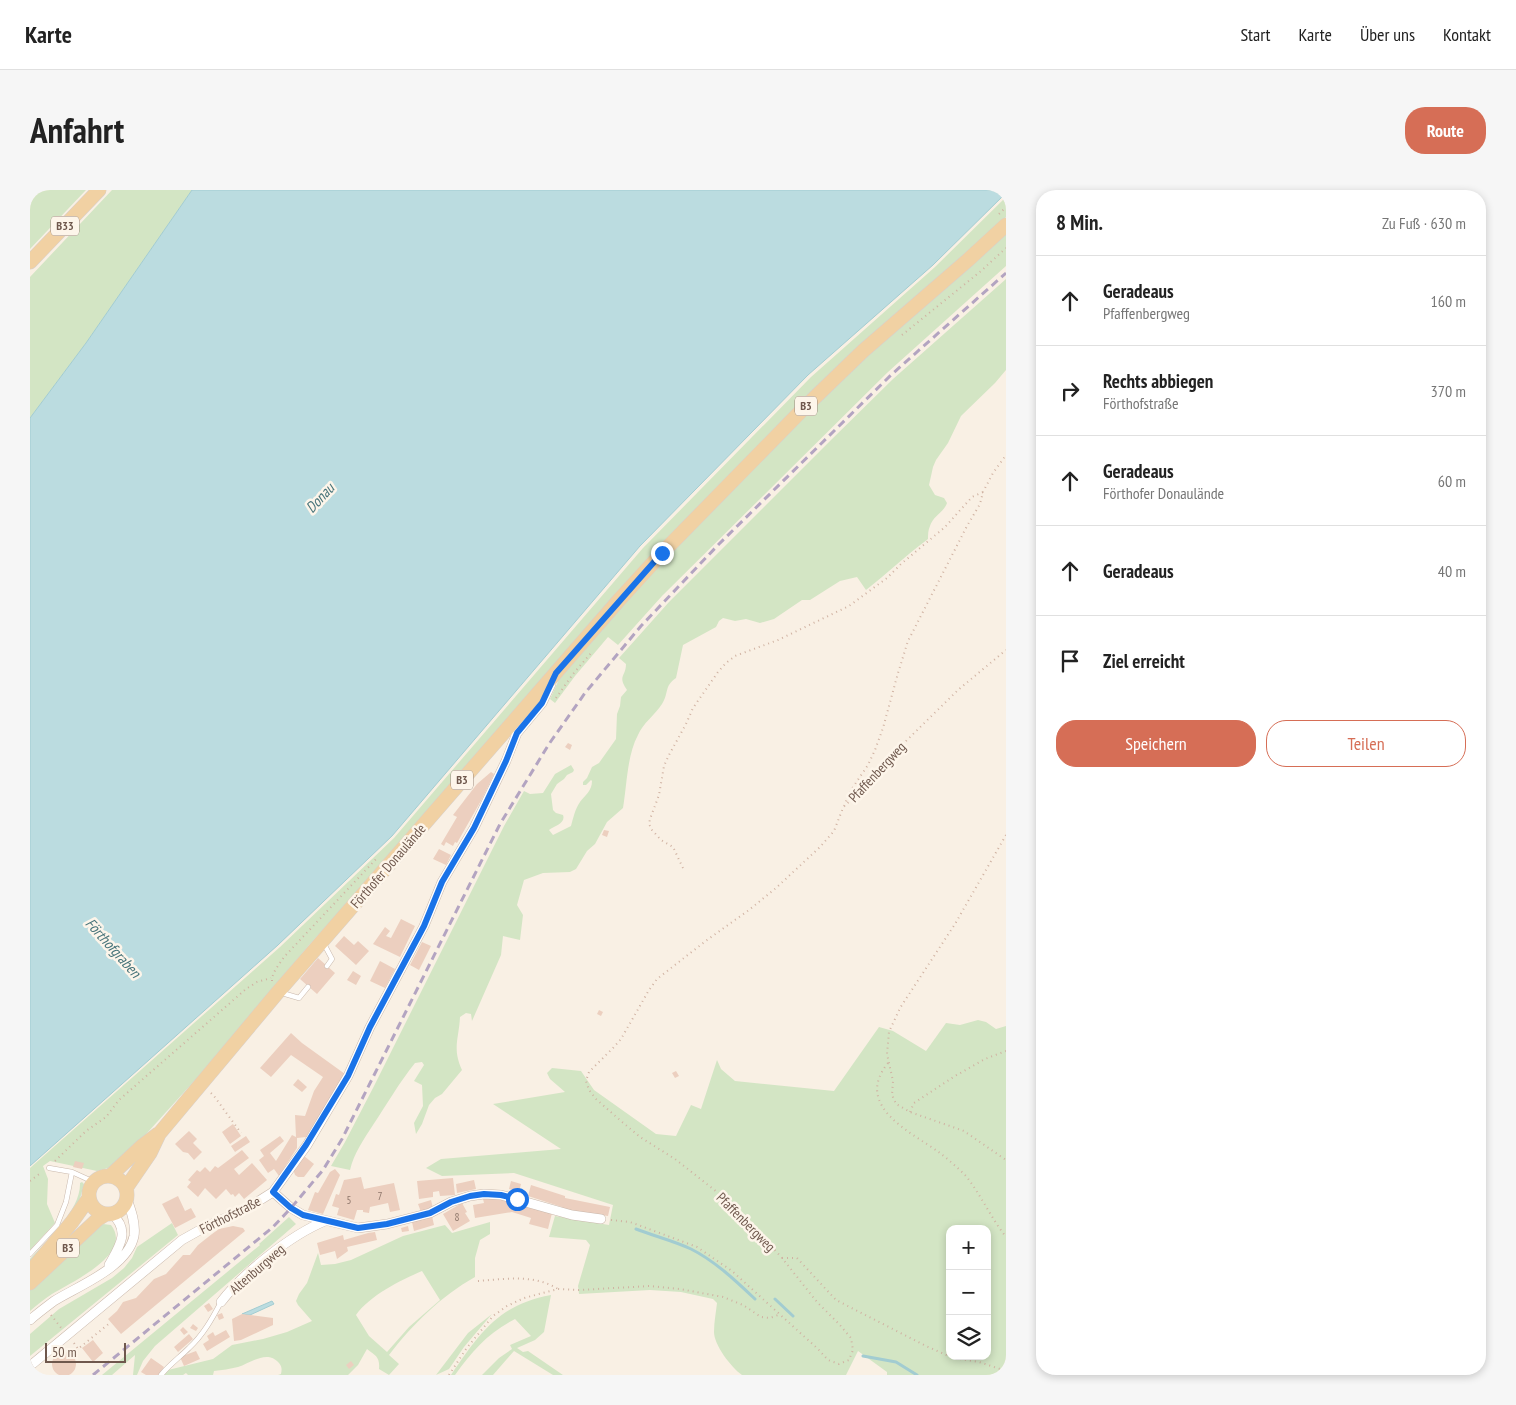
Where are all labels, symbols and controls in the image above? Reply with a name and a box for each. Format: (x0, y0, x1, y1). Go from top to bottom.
text: Karte (25, 19, 72, 50)
text: Start (1240, 23, 1271, 46)
text: Karte (1299, 23, 1332, 46)
text: Über uns (1360, 23, 1415, 46)
text: Kontakt (1443, 23, 1491, 46)
text: Anfahrt (30, 107, 124, 153)
button: Route (1405, 107, 1486, 154)
text: 8 Min. (1056, 209, 1103, 236)
text: Zu Fuß · 630 m (1382, 213, 1466, 233)
road number: B33 (51, 217, 79, 236)
text: Geradeaus (1103, 279, 1174, 303)
icon: ahead (1056, 287, 1084, 315)
text: 160 m (1431, 291, 1466, 311)
text: Pfaffenbergweg (1103, 303, 1190, 323)
text: Rechts abbiegen (1103, 369, 1213, 393)
icon: right (1056, 377, 1084, 405)
text: 370 m (1431, 381, 1466, 401)
text: Förthofstraße (1103, 393, 1179, 413)
road number: B3 (795, 397, 817, 416)
text: Geradeaus (1103, 459, 1174, 483)
icon: ahead (1056, 467, 1084, 495)
text: 60 m (1438, 471, 1466, 491)
water label: Donau (301, 478, 339, 516)
text: Förthofer Donaulände (1103, 483, 1224, 503)
route end (651, 542, 674, 565)
icon: ahead (1056, 557, 1084, 585)
text: Geradeaus (1103, 559, 1174, 583)
text: 40 m (1438, 561, 1466, 581)
icon: arrive (1056, 647, 1084, 675)
text: Ziel erreicht (1103, 649, 1185, 673)
button: Speichern (1056, 720, 1256, 767)
button: Teilen (1266, 720, 1466, 767)
street label: Pfaffenbergweg (844, 738, 910, 806)
road number: B3 (451, 770, 473, 790)
street label: Förthofer Donaulände (346, 820, 430, 912)
water label: Förthofgraben (82, 914, 146, 982)
route start (506, 1188, 529, 1211)
house number: 7 (378, 1189, 383, 1203)
street label: Pfaffenbergweg (713, 1189, 779, 1255)
street label: Förthofstraße (196, 1192, 264, 1238)
house number: 5 (347, 1193, 352, 1207)
house number: 8 (455, 1210, 460, 1224)
map controls (946, 1225, 991, 1360)
button: + (946, 1225, 991, 1270)
road number: B3 (57, 1238, 79, 1258)
street label: Altenburgweg (226, 1240, 288, 1298)
button: − (946, 1270, 991, 1315)
button: layers (946, 1315, 991, 1360)
scale bar (45, 1340, 126, 1363)
text: 50 m (52, 1343, 77, 1361)

